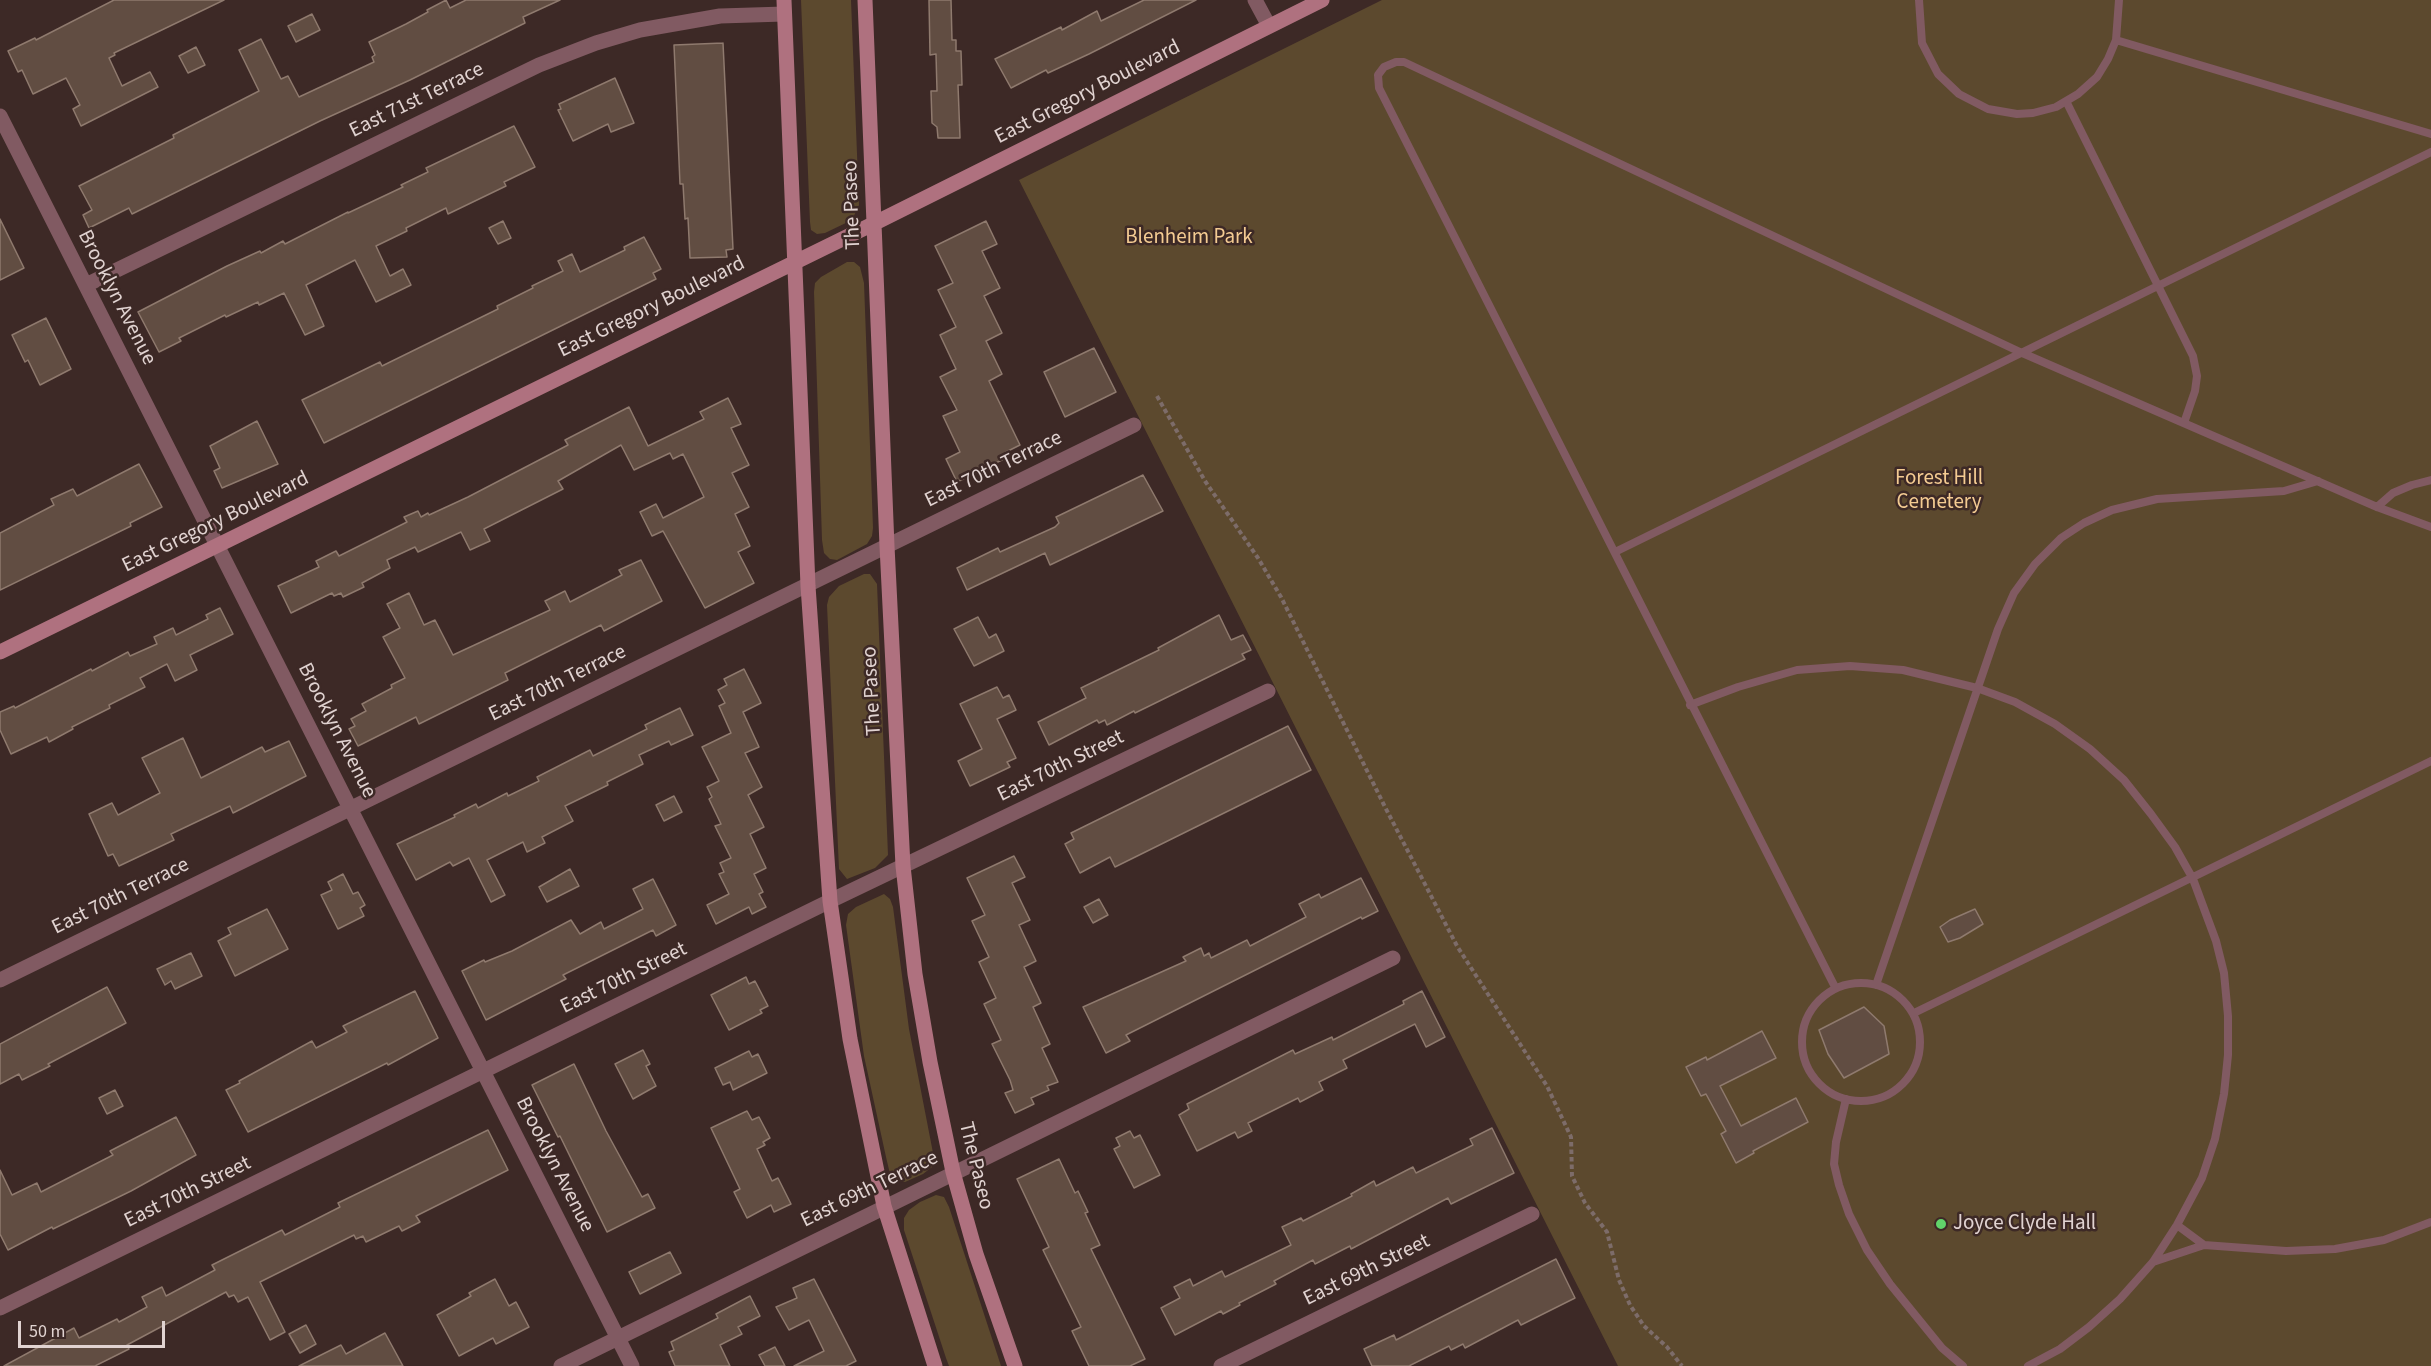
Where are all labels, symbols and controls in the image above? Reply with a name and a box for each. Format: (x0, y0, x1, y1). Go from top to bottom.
street label: East Gregory Boulevard (991, 35, 1185, 151)
street label: East 71st Terrace (346, 58, 488, 144)
street label: The Paseo (839, 160, 867, 250)
park label: Blenheim Park (1125, 225, 1253, 251)
street label: Brooklyn Avenue (71, 226, 161, 370)
street label: East Gregory Boulevard (554, 252, 750, 364)
street label: East 70th Terrace (921, 426, 1067, 514)
park label: Forest Hill Cemetery (1895, 466, 1983, 516)
street label: East Gregory Boulevard (118, 467, 314, 579)
street label: East 70th Terrace (485, 640, 631, 728)
street label: The Paseo (858, 646, 888, 736)
street label: Brooklyn Avenue (291, 659, 381, 803)
street label: East 70th Street (994, 726, 1128, 808)
street label: East 70th Terrace (48, 853, 194, 941)
street label: East 70th Street (557, 938, 691, 1020)
street label: Brooklyn Avenue (509, 1093, 599, 1237)
street label: The Paseo (952, 1120, 998, 1212)
street label: East 69th Terrace (797, 1146, 943, 1234)
street label: East 70th Street (121, 1152, 255, 1234)
place label: Joyce Clyde Hall (1953, 1211, 2096, 1237)
marker: Joyce Clyde Hall (1934, 1217, 1948, 1231)
street label: East 69th Street (1300, 1230, 1434, 1312)
scale bar (21, 1309, 168, 1347)
text: 50 m (29, 1319, 65, 1344)

